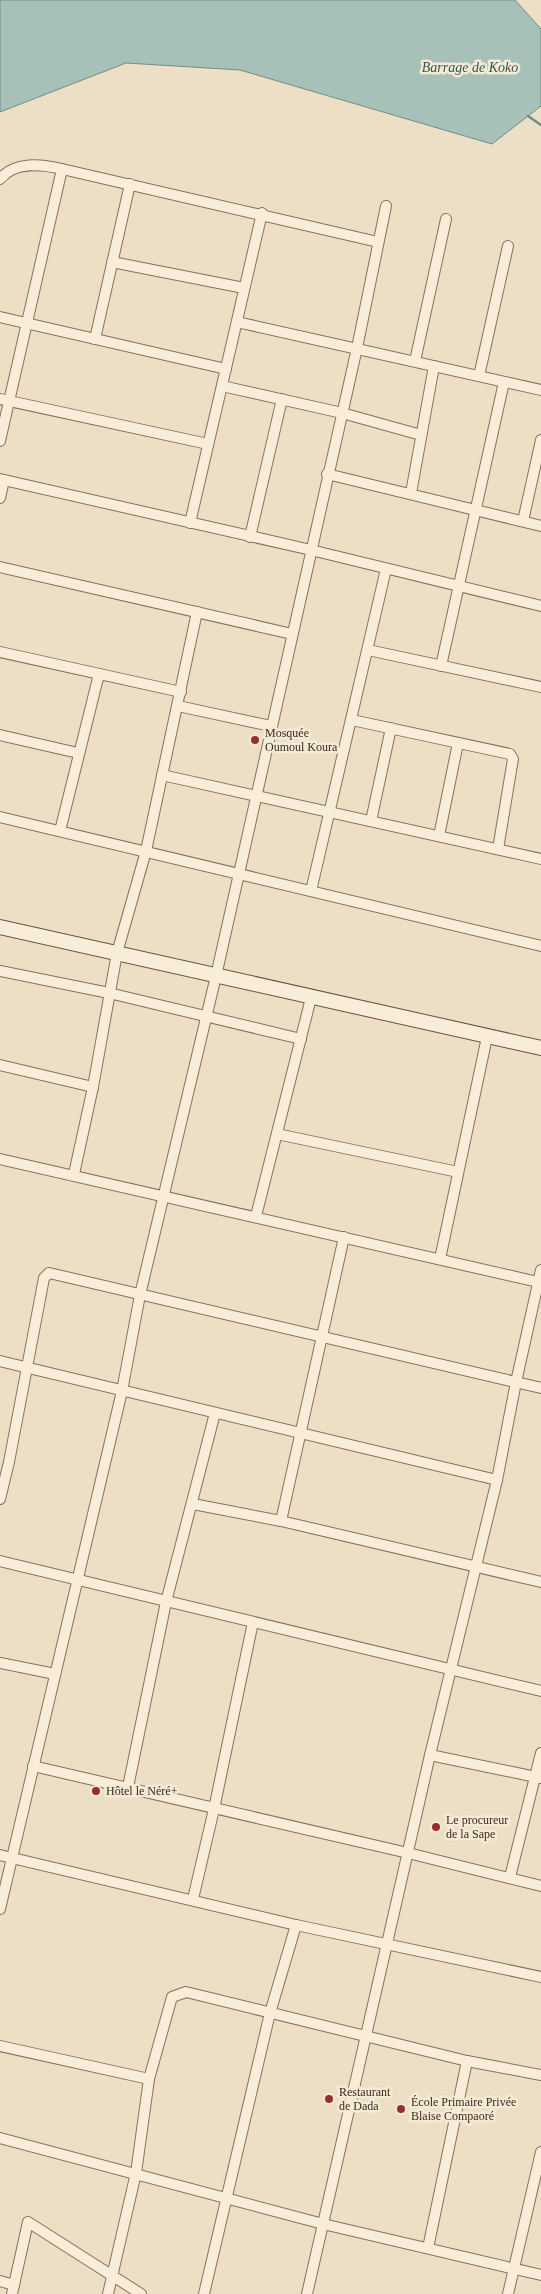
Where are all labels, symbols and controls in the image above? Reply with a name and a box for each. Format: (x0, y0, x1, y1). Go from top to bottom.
water label: Barrage de Koko (422, 60, 518, 75)
place label: Mosquée Oumoul Koura (265, 726, 338, 754)
marker: Mosquée Oumoul Koura (249, 734, 261, 746)
place label: Hôtel le Néré+ (106, 1784, 178, 1798)
marker: Hôtel le Néré+ (90, 1785, 102, 1797)
place label: Le procureur de la Sape (446, 1813, 508, 1841)
marker: Le procureur de la Sape (430, 1821, 442, 1833)
place label: Restaurant de Dada (339, 2085, 391, 2113)
marker: Restaurant de Dada (323, 2093, 335, 2105)
place label: École Primaire Privée Blaise Compaoré (411, 2095, 516, 2123)
marker: École Primaire Privée Blaise Compaoré (395, 2103, 407, 2115)

